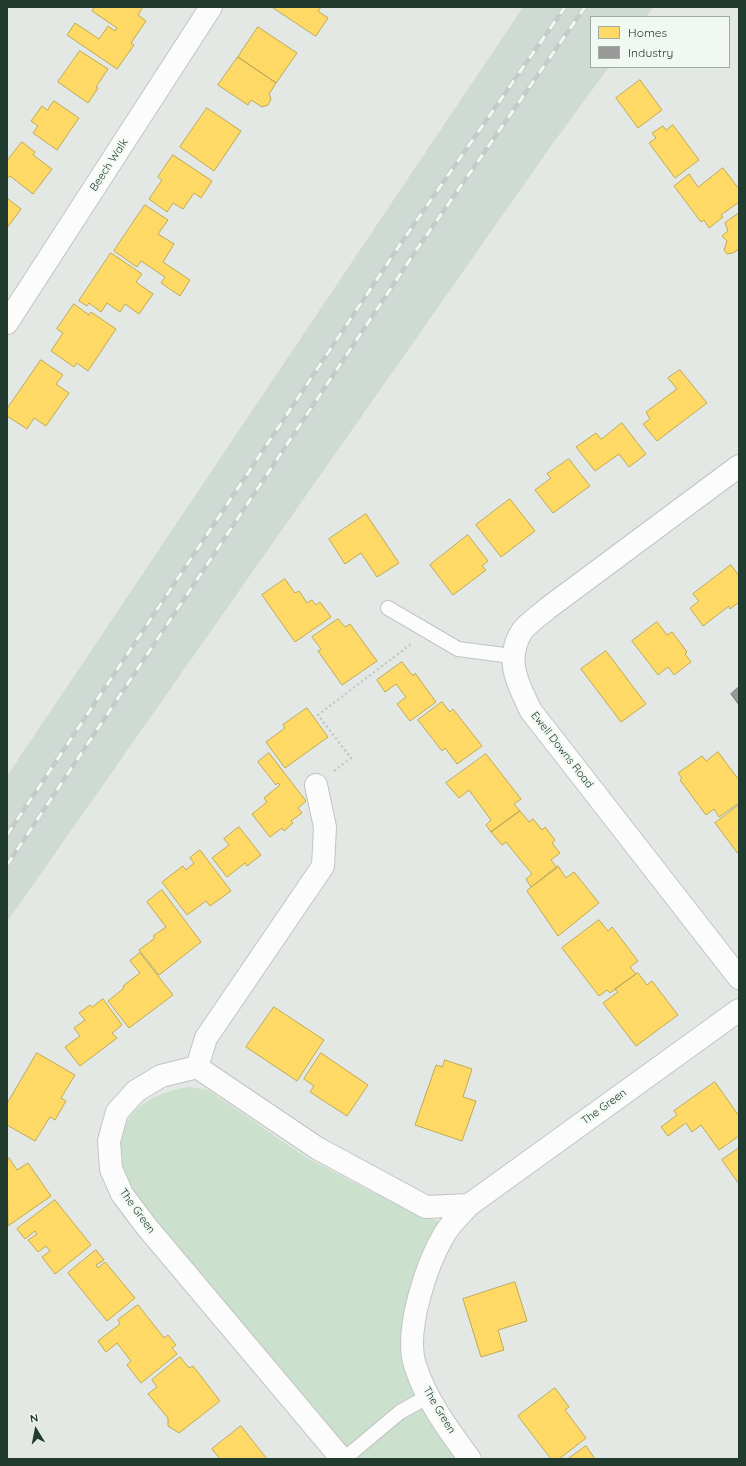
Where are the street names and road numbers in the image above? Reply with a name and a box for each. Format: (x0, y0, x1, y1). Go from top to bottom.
street label: Beech Walk (87, 136, 131, 194)
street label: Ewell Downs Road (528, 709, 596, 791)
street label: The Green (579, 1086, 629, 1128)
street label: The Green (116, 1186, 158, 1236)
street label: The Green (420, 1384, 458, 1436)

